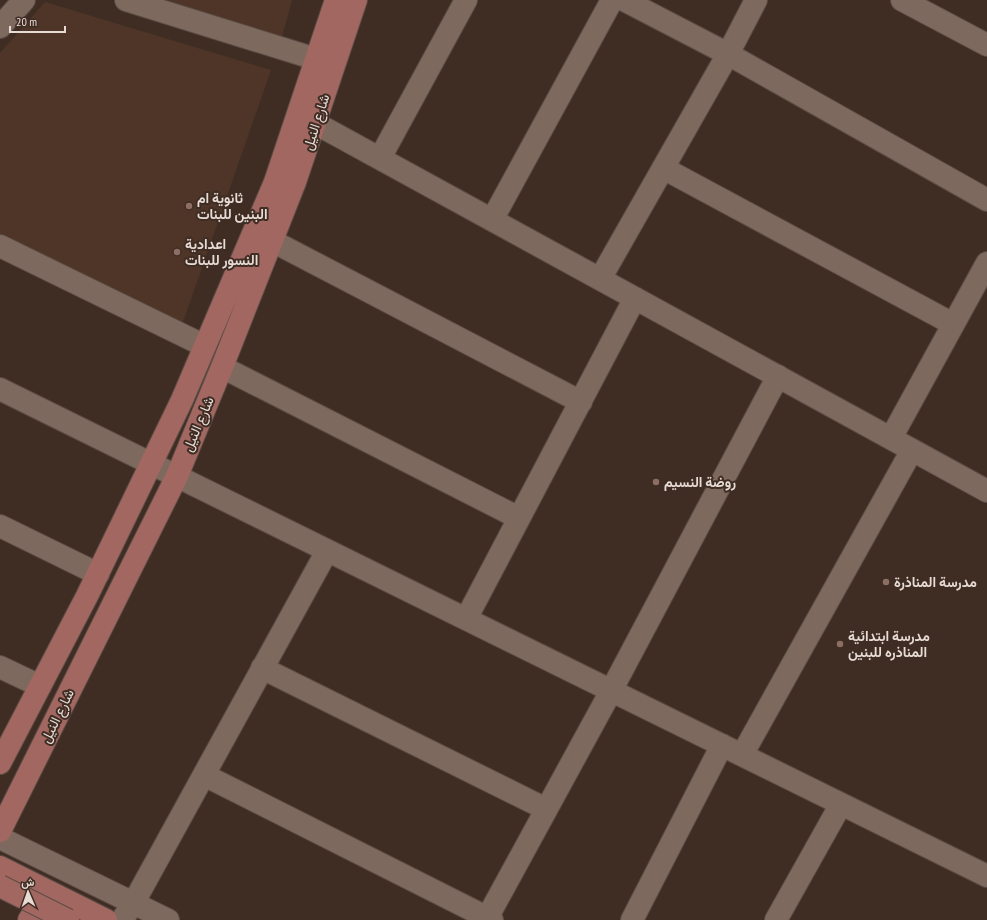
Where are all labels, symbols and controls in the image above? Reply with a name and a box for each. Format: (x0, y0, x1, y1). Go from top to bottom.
scale bar (10, 8, 65, 34)
text: 20 m (16, 14, 37, 29)
street label: شارع النيل (298, 92, 335, 153)
place label: ثانوية ام البنين للبنات (197, 189, 268, 223)
marker: ثانوية ام البنين للبنات (184, 201, 194, 211)
place label: اعدادية النسور للبنات (185, 235, 258, 269)
marker: اعدادية النسور للبنات (172, 247, 182, 257)
street label: شارع النيل (178, 394, 219, 455)
place label: روضة النسيم (664, 473, 736, 491)
marker: روضة النسيم (651, 477, 661, 487)
place label: مدرسة المناذرة (894, 573, 977, 591)
marker: مدرسة المناذرة (881, 577, 891, 587)
place label: مدرسة ابتدائية المناذره للبنين (848, 627, 930, 661)
marker: مدرسة ابتدائية المناذره للبنين (835, 639, 845, 649)
street label: شارع النيل (36, 686, 80, 747)
north arrow (8, 872, 48, 912)
text: ش (21, 875, 35, 889)

